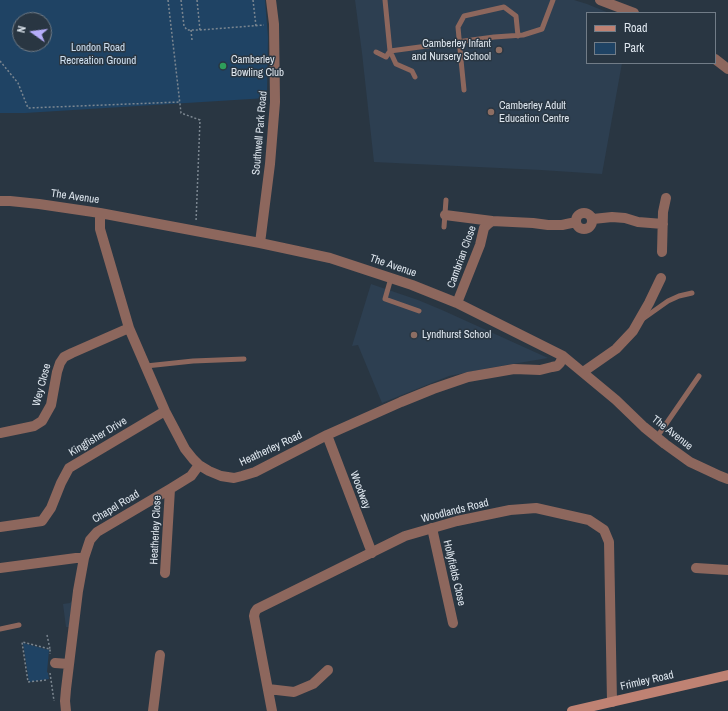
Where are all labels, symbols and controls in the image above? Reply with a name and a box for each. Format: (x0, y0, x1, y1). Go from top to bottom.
north arrow (12, 12, 52, 52)
legend (586, 12, 716, 64)
text: Road (624, 20, 648, 36)
text: N (14, 24, 29, 34)
place label: Camberley Infant and Nursery School (412, 37, 491, 63)
text: Park (624, 40, 644, 56)
park label: London Road Recreation Ground (60, 41, 136, 67)
marker: Camberley Infant and Nursery School (494, 45, 504, 55)
place label: Camberley Bowling Club (231, 53, 284, 79)
marker: Camberley Bowling Club (218, 61, 228, 71)
street label: Southwell Park Road (250, 90, 270, 176)
place label: Camberley Adult Education Centre (499, 99, 569, 125)
marker: Camberley Adult Education Centre (486, 107, 496, 117)
street label: The Avenue (50, 187, 100, 207)
street label: Cambrian Close (445, 224, 479, 290)
street label: The Avenue (368, 252, 418, 280)
place label: Lyndhurst School (422, 328, 491, 342)
marker: Lyndhurst School (409, 330, 419, 340)
street label: Wey Close (30, 362, 54, 408)
street label: The Avenue (649, 413, 695, 453)
street label: Kingfisher Drive (67, 415, 129, 459)
street label: Heatherley Road (238, 429, 304, 469)
street label: Woodway (347, 469, 373, 511)
street label: Chapel Road (90, 488, 142, 526)
street label: Heatherley Close (148, 495, 164, 565)
street label: Woodlands Road (420, 496, 490, 526)
street label: Hollyfields Close (440, 539, 468, 607)
street label: Frimley Road (619, 668, 675, 694)

